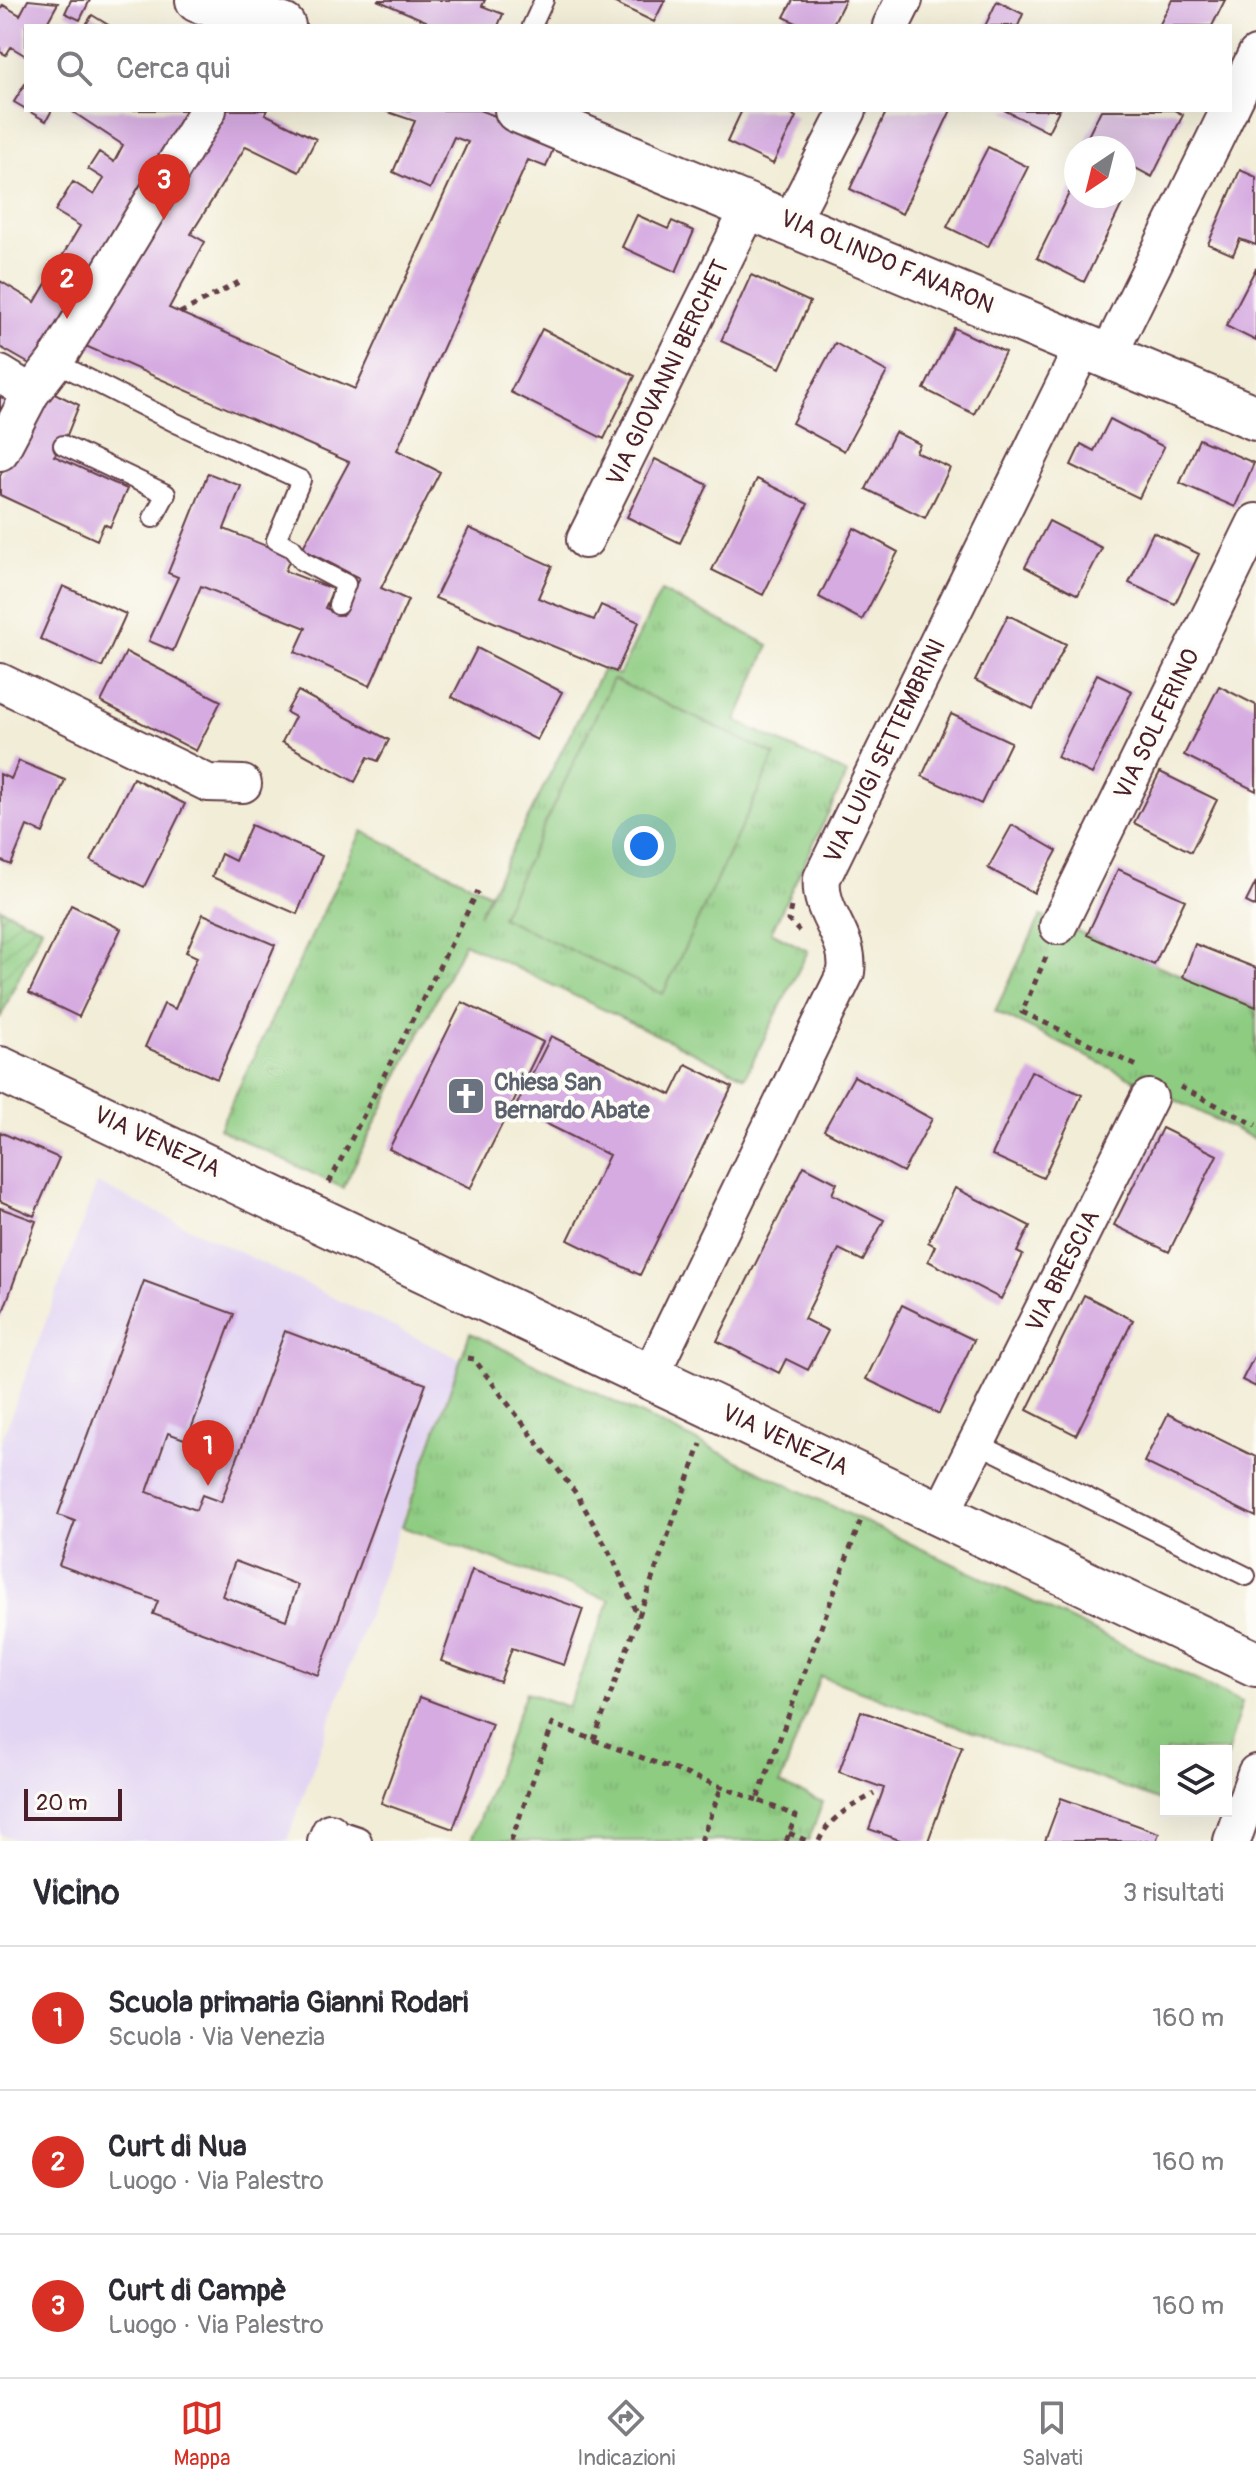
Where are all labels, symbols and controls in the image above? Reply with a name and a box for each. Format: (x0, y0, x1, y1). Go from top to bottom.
search box (24, 24, 1232, 112)
icon: search (52, 46, 96, 90)
text: Cerca qui (116, 50, 230, 87)
north arrow (1064, 136, 1136, 208)
pin: 3 (138, 154, 190, 220)
street label: VIA OLINDO FAVARON (776, 204, 998, 320)
pin: 2 (41, 253, 93, 319)
street label: VIA GIOVANNI BERCHET (601, 255, 735, 491)
street label: VIA LUIGI SETTEMBRINI (818, 634, 952, 868)
street label: VIA SOLFERINO (1108, 644, 1206, 804)
your location (624, 826, 664, 866)
place label: Chiesa San Bernardo Abate (494, 1068, 651, 1125)
church icon: Chiesa San Bernardo Abate (445, 1075, 487, 1117)
street label: VIA VENEZIA (89, 1100, 225, 1184)
street label: VIA BRESCIA (1020, 1205, 1106, 1337)
street label: VIA VENEZIA (717, 1398, 853, 1482)
pin: 1 (182, 1420, 234, 1486)
map controls (1160, 1745, 1232, 1817)
button: layers (1160, 1745, 1232, 1817)
scale bar (24, 1785, 122, 1821)
text: 20 m (36, 1789, 88, 1817)
text: Vicino (32, 1872, 120, 1915)
text: 3 risultati (1123, 1877, 1224, 1909)
text: Scuola primaria Gianni Rodari (108, 1984, 468, 2021)
text: 1 (53, 2002, 63, 2034)
text: 160 m (1152, 2002, 1224, 2034)
text: Scuola · Via Venezia (108, 2021, 325, 2053)
text: Curt di Nua (108, 2128, 247, 2165)
text: 2 (51, 2146, 65, 2178)
text: 160 m (1152, 2146, 1224, 2178)
text: Luogo · Via Palestro (108, 2165, 324, 2197)
text: Curt di Campè (108, 2272, 287, 2309)
text: 3 (51, 2290, 65, 2322)
text: 160 m (1152, 2290, 1224, 2322)
text: Luogo · Via Palestro (108, 2309, 324, 2341)
tab: Mappa (173, 2396, 230, 2472)
tab: Indicazioni (577, 2396, 675, 2472)
tab: Salvati (1022, 2396, 1083, 2472)

